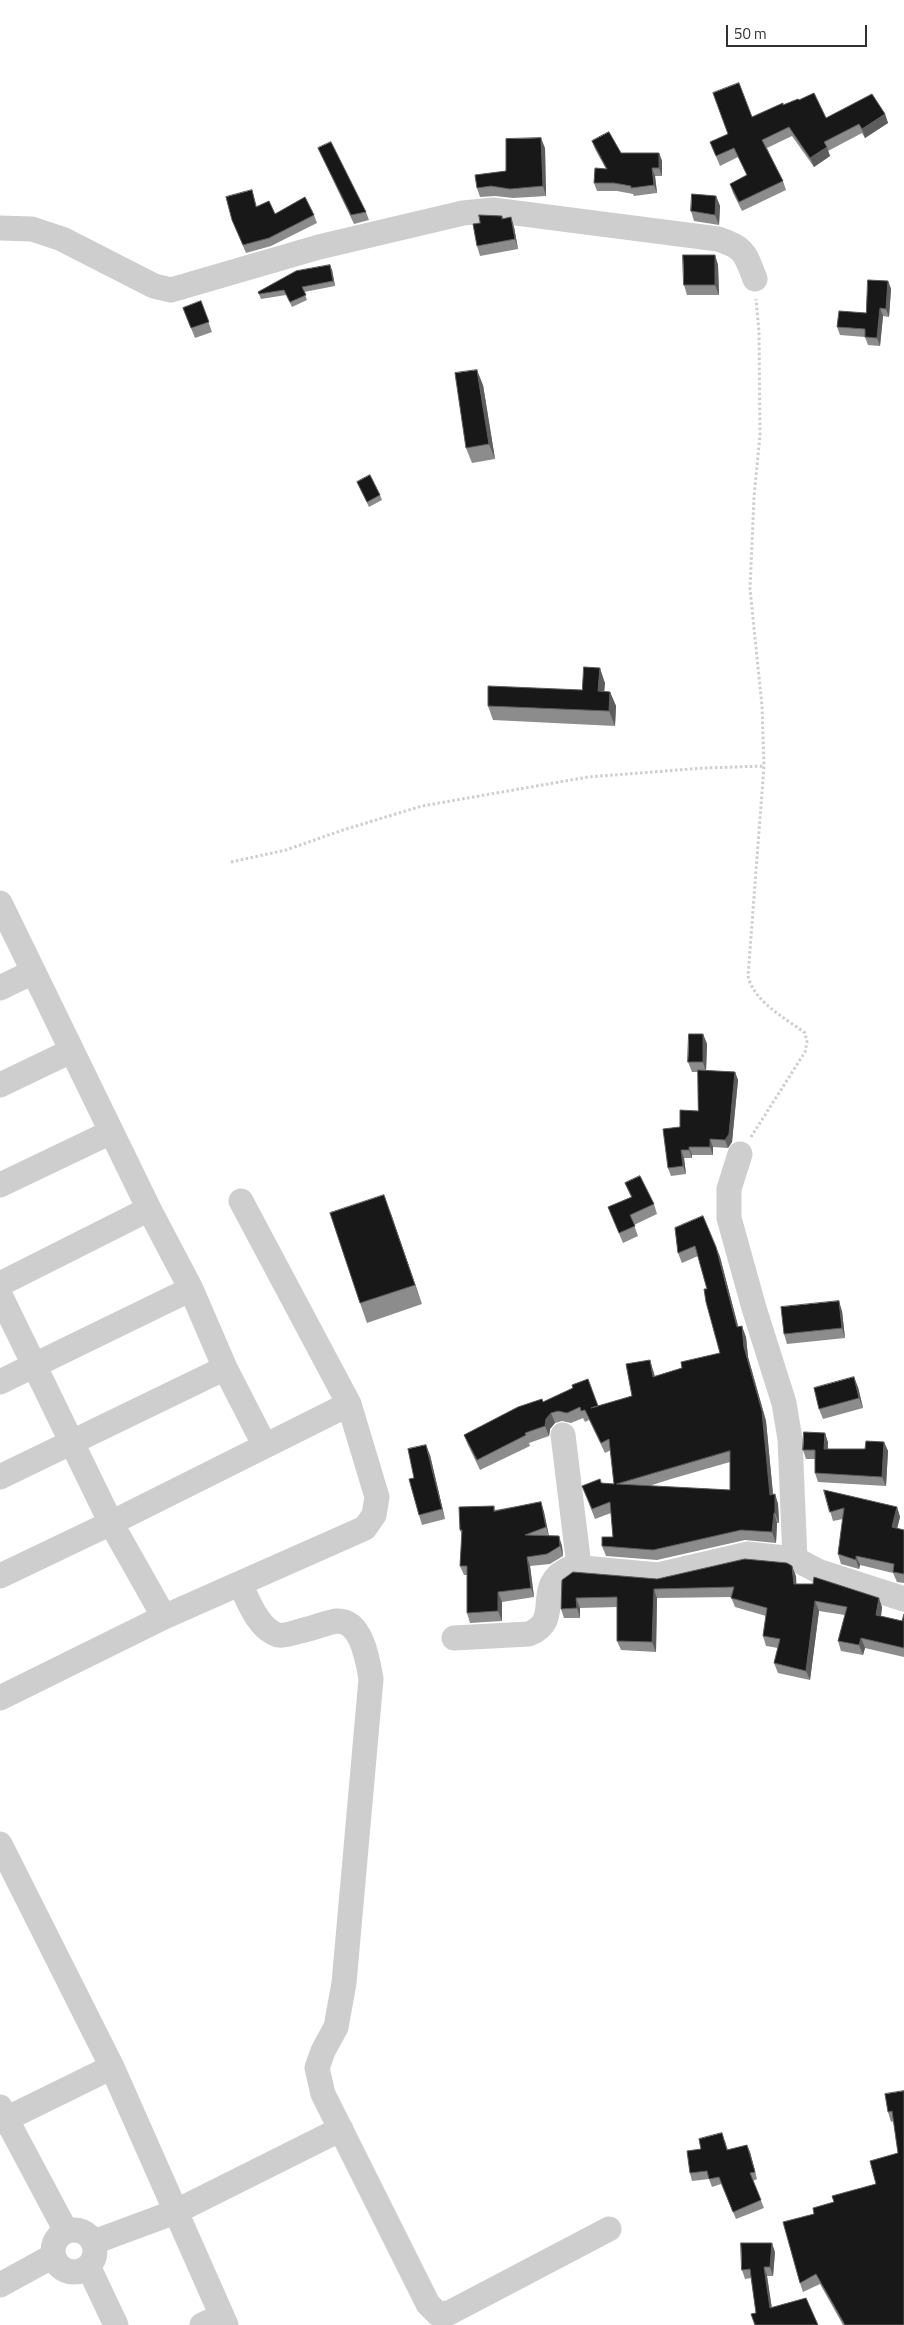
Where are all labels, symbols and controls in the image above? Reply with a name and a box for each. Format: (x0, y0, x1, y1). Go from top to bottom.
scale bar (729, 15, 870, 47)
text: 50 m (734, 22, 767, 45)

